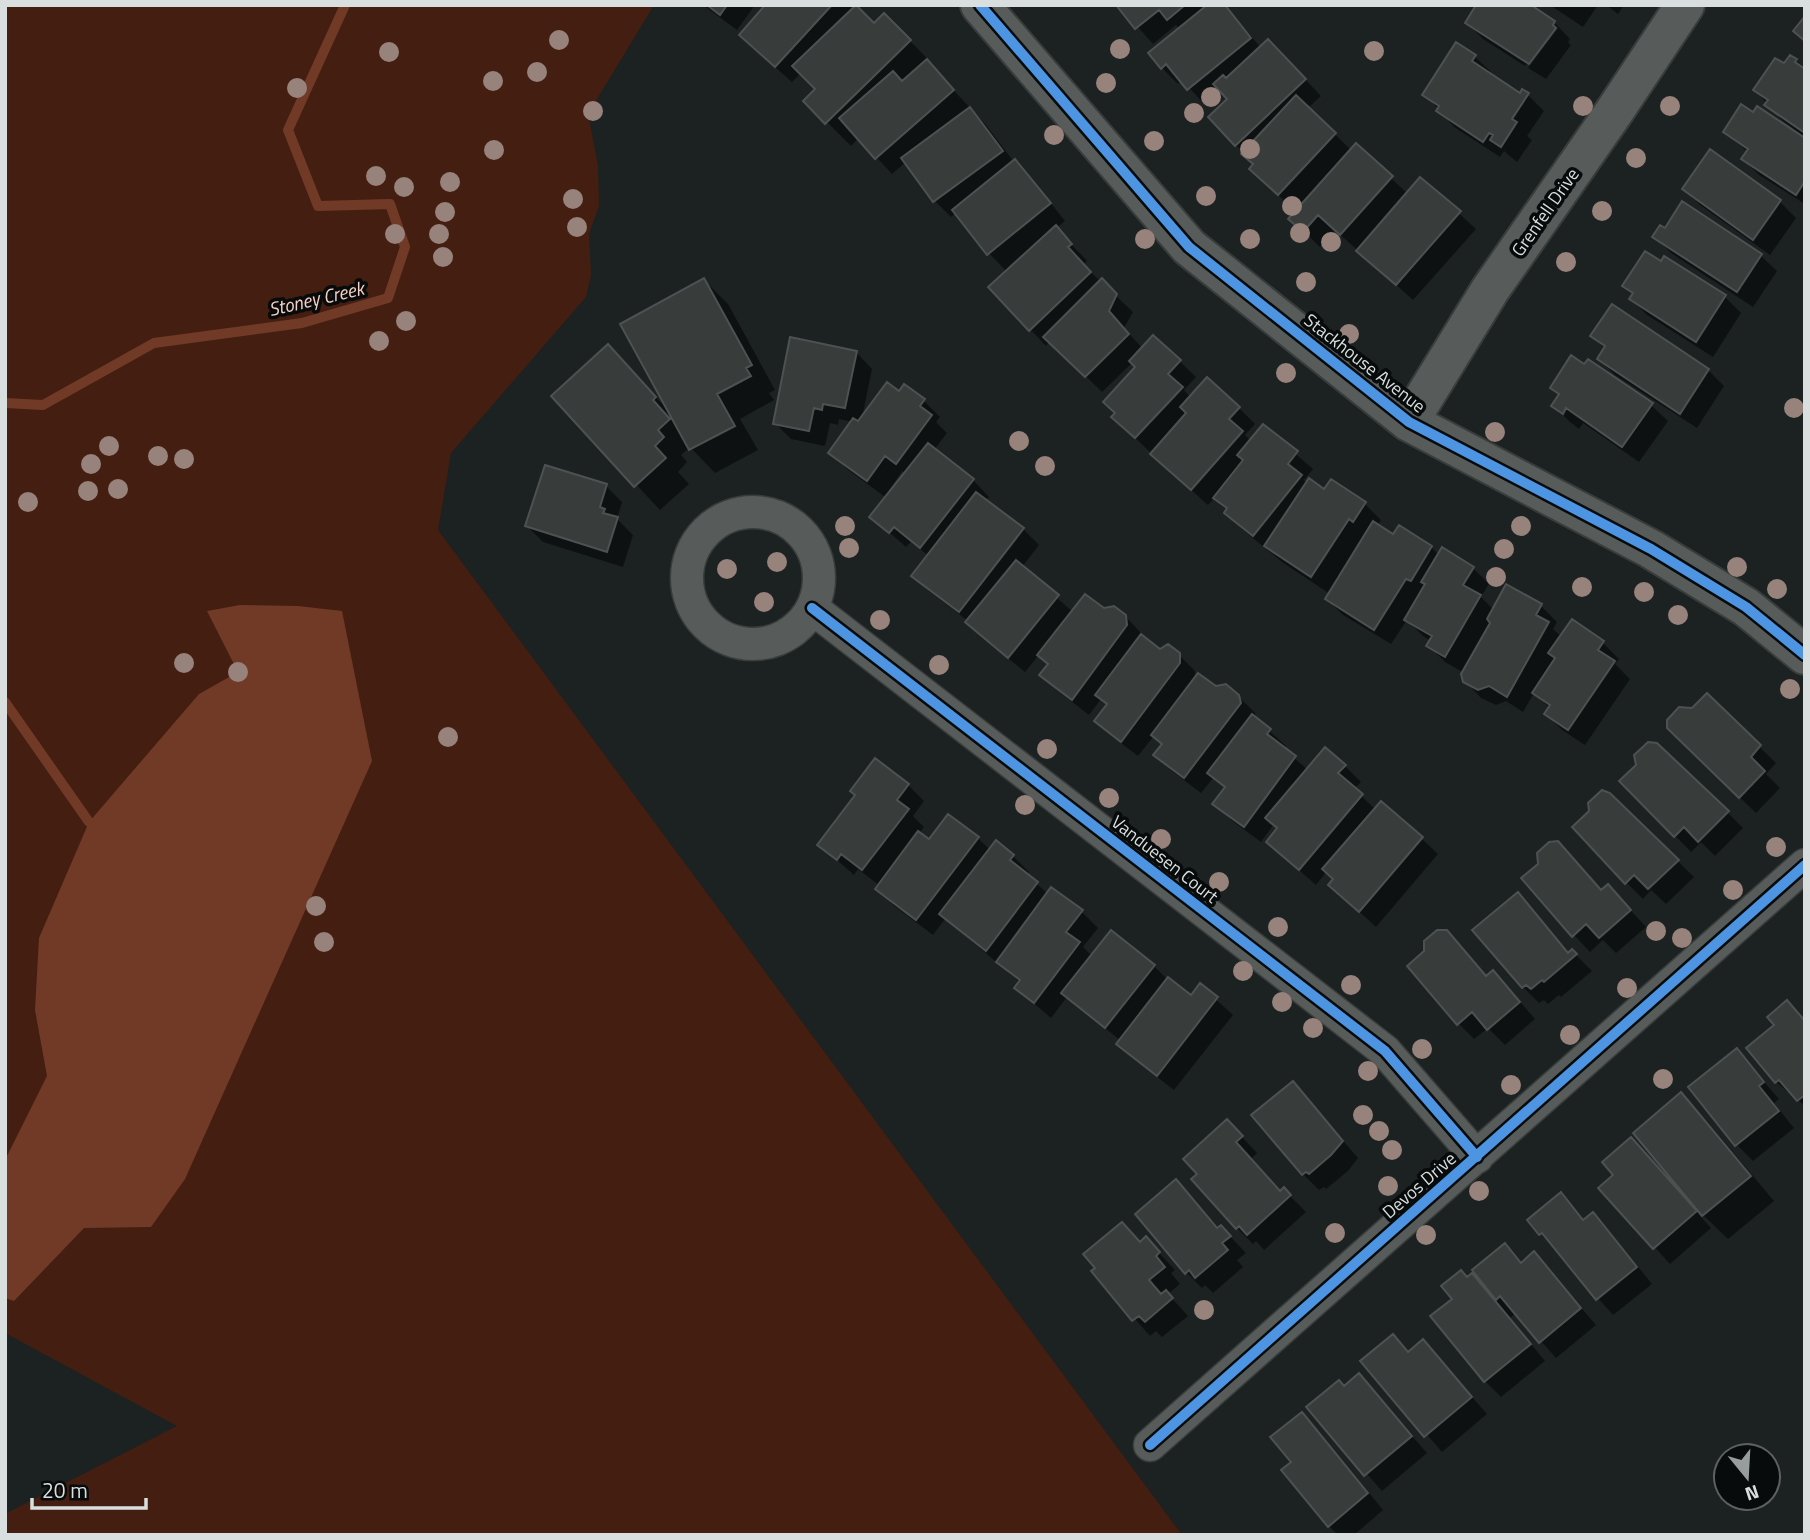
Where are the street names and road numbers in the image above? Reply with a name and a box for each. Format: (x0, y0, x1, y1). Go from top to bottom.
street label: Grenfell Drive (1505, 162, 1585, 262)
street label: Stackhouse Avenue (1298, 307, 1432, 419)
street label: Vanduesen Court (1106, 809, 1225, 910)
street label: Devos Drive (1376, 1145, 1462, 1225)

